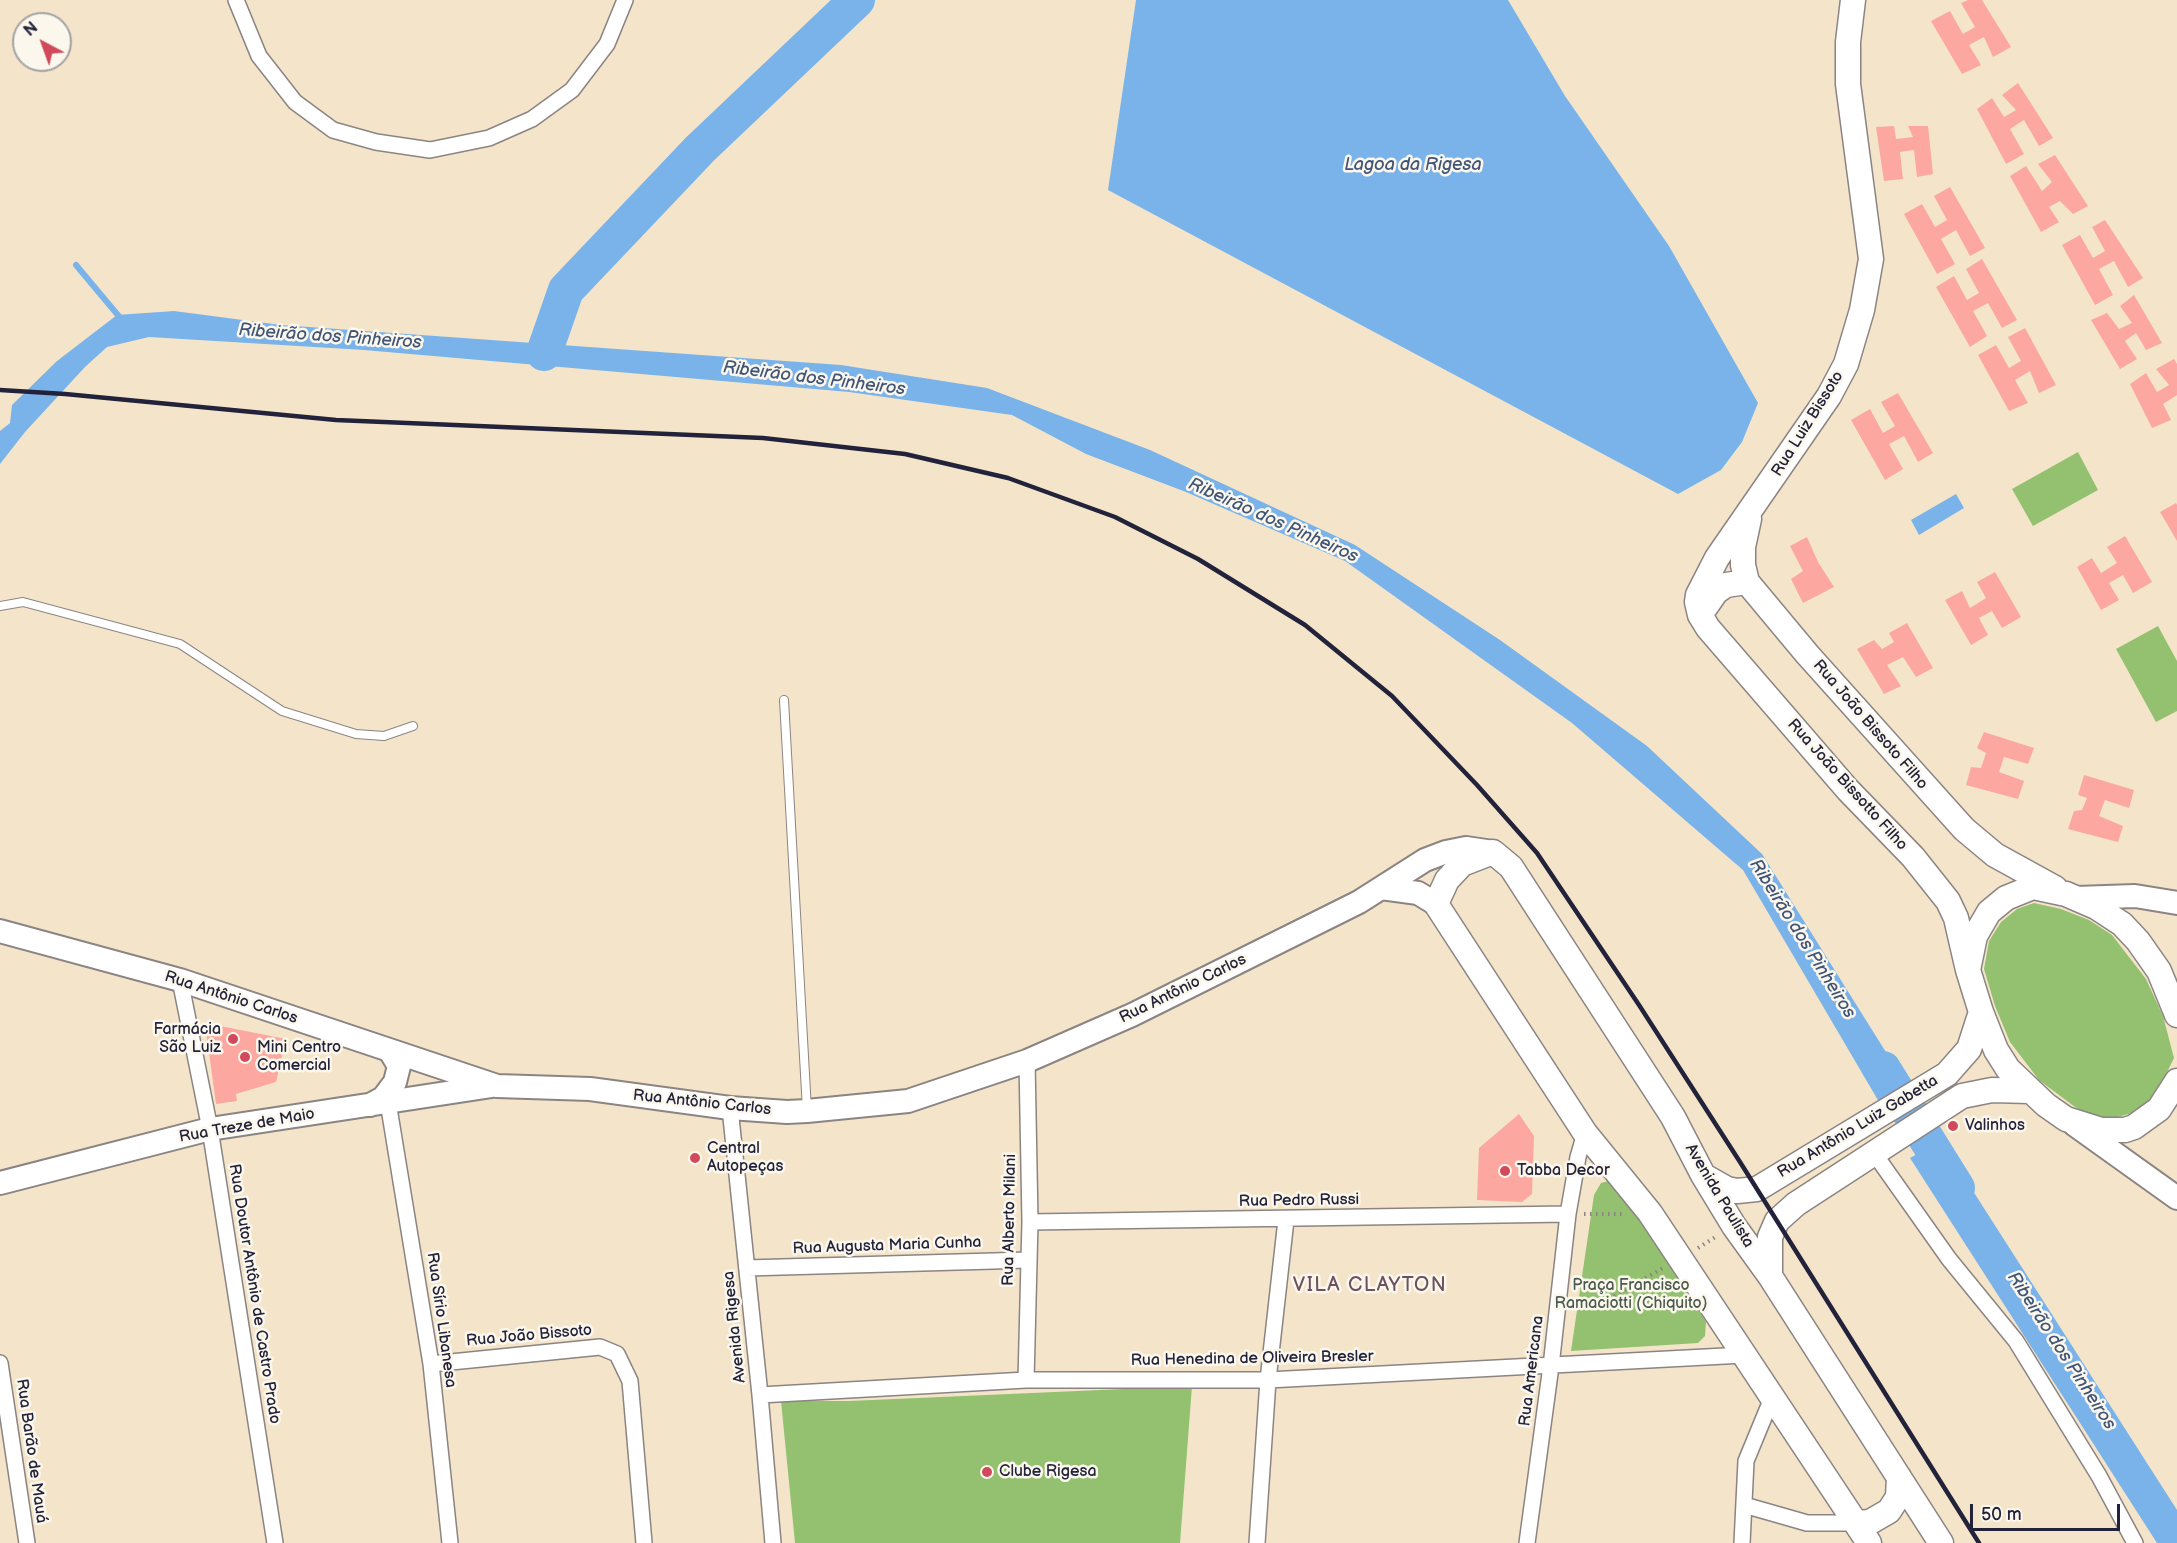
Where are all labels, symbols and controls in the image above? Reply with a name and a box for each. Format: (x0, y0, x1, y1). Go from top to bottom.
north arrow (12, 12, 72, 72)
text: N (20, 18, 42, 41)
water label: Lagoa da Rigesa (1344, 154, 1482, 176)
water label: Ribeirão dos Pinheiros (238, 320, 422, 354)
water label: Ribeirão dos Pinheiros (722, 357, 906, 401)
street label: Rua Luiz Bissoto (1768, 368, 1848, 480)
water label: Ribeirão dos Pinheiros (1185, 474, 1361, 568)
street label: Rua João Bissoto Filho (1808, 656, 1932, 794)
street label: Rua João Bissotto Filho (1783, 715, 1911, 855)
water label: Ribeirão dos Pinheiros (1744, 855, 1860, 1023)
street label: Rua Antônio Carlos (1116, 950, 1250, 1028)
street label: Rua Antônio Carlos (162, 967, 300, 1029)
place label: Farmácia São Luiz (154, 1020, 221, 1058)
marker: Farmácia São Luiz (226, 1032, 240, 1046)
place label: Mini Centro Comercial (257, 1038, 341, 1076)
marker: Mini Centro Comercial (238, 1050, 252, 1064)
street label: Rua Antônio Luiz Gabetta (1774, 1071, 1942, 1183)
street label: Rua Antônio Carlos (632, 1086, 772, 1120)
street label: Rua Treze de Maio (178, 1105, 316, 1147)
place label: Valinhos (1965, 1116, 2025, 1136)
marker: Valinhos (1946, 1119, 1960, 1133)
place label: Central Autopeças (707, 1139, 783, 1177)
street label: Avenida Paulista (1680, 1141, 1758, 1251)
marker: Central Autopeças (688, 1151, 702, 1165)
street label: Rua Alberto Milani (999, 1154, 1021, 1286)
place label: Tabba Decor (1517, 1161, 1610, 1181)
street label: Rua Doutor Antônio de Castro Prado (224, 1163, 284, 1425)
marker: Tabba Decor (1498, 1164, 1512, 1178)
street label: Rua Pedro Russi (1239, 1190, 1359, 1212)
street label: Rua Augusta Maria Cunha (792, 1233, 982, 1259)
street label: Rua Sírio Libanesa (422, 1251, 460, 1389)
water label: Ribeirão dos Pinheiros (2002, 1268, 2120, 1434)
street label: Avenida Rigesa (720, 1270, 750, 1384)
district label: VILA CLAYTON (1293, 1274, 1447, 1298)
park label: Praça Francisco Ramaciotti (Chiquito) (1555, 1276, 1707, 1314)
street label: Rua Americana (1516, 1315, 1548, 1427)
street label: Rua João Bissoto (465, 1321, 593, 1351)
street label: Rua Henedina de Oliveira Bresler (1130, 1347, 1374, 1371)
street label: Rua Barão de Mauá (11, 1378, 51, 1524)
place label: Clube Rigesa (999, 1462, 1097, 1482)
marker: Clube Rigesa (980, 1465, 994, 1479)
scale bar (1973, 1492, 2123, 1530)
text: 50 m (1981, 1504, 2022, 1525)

